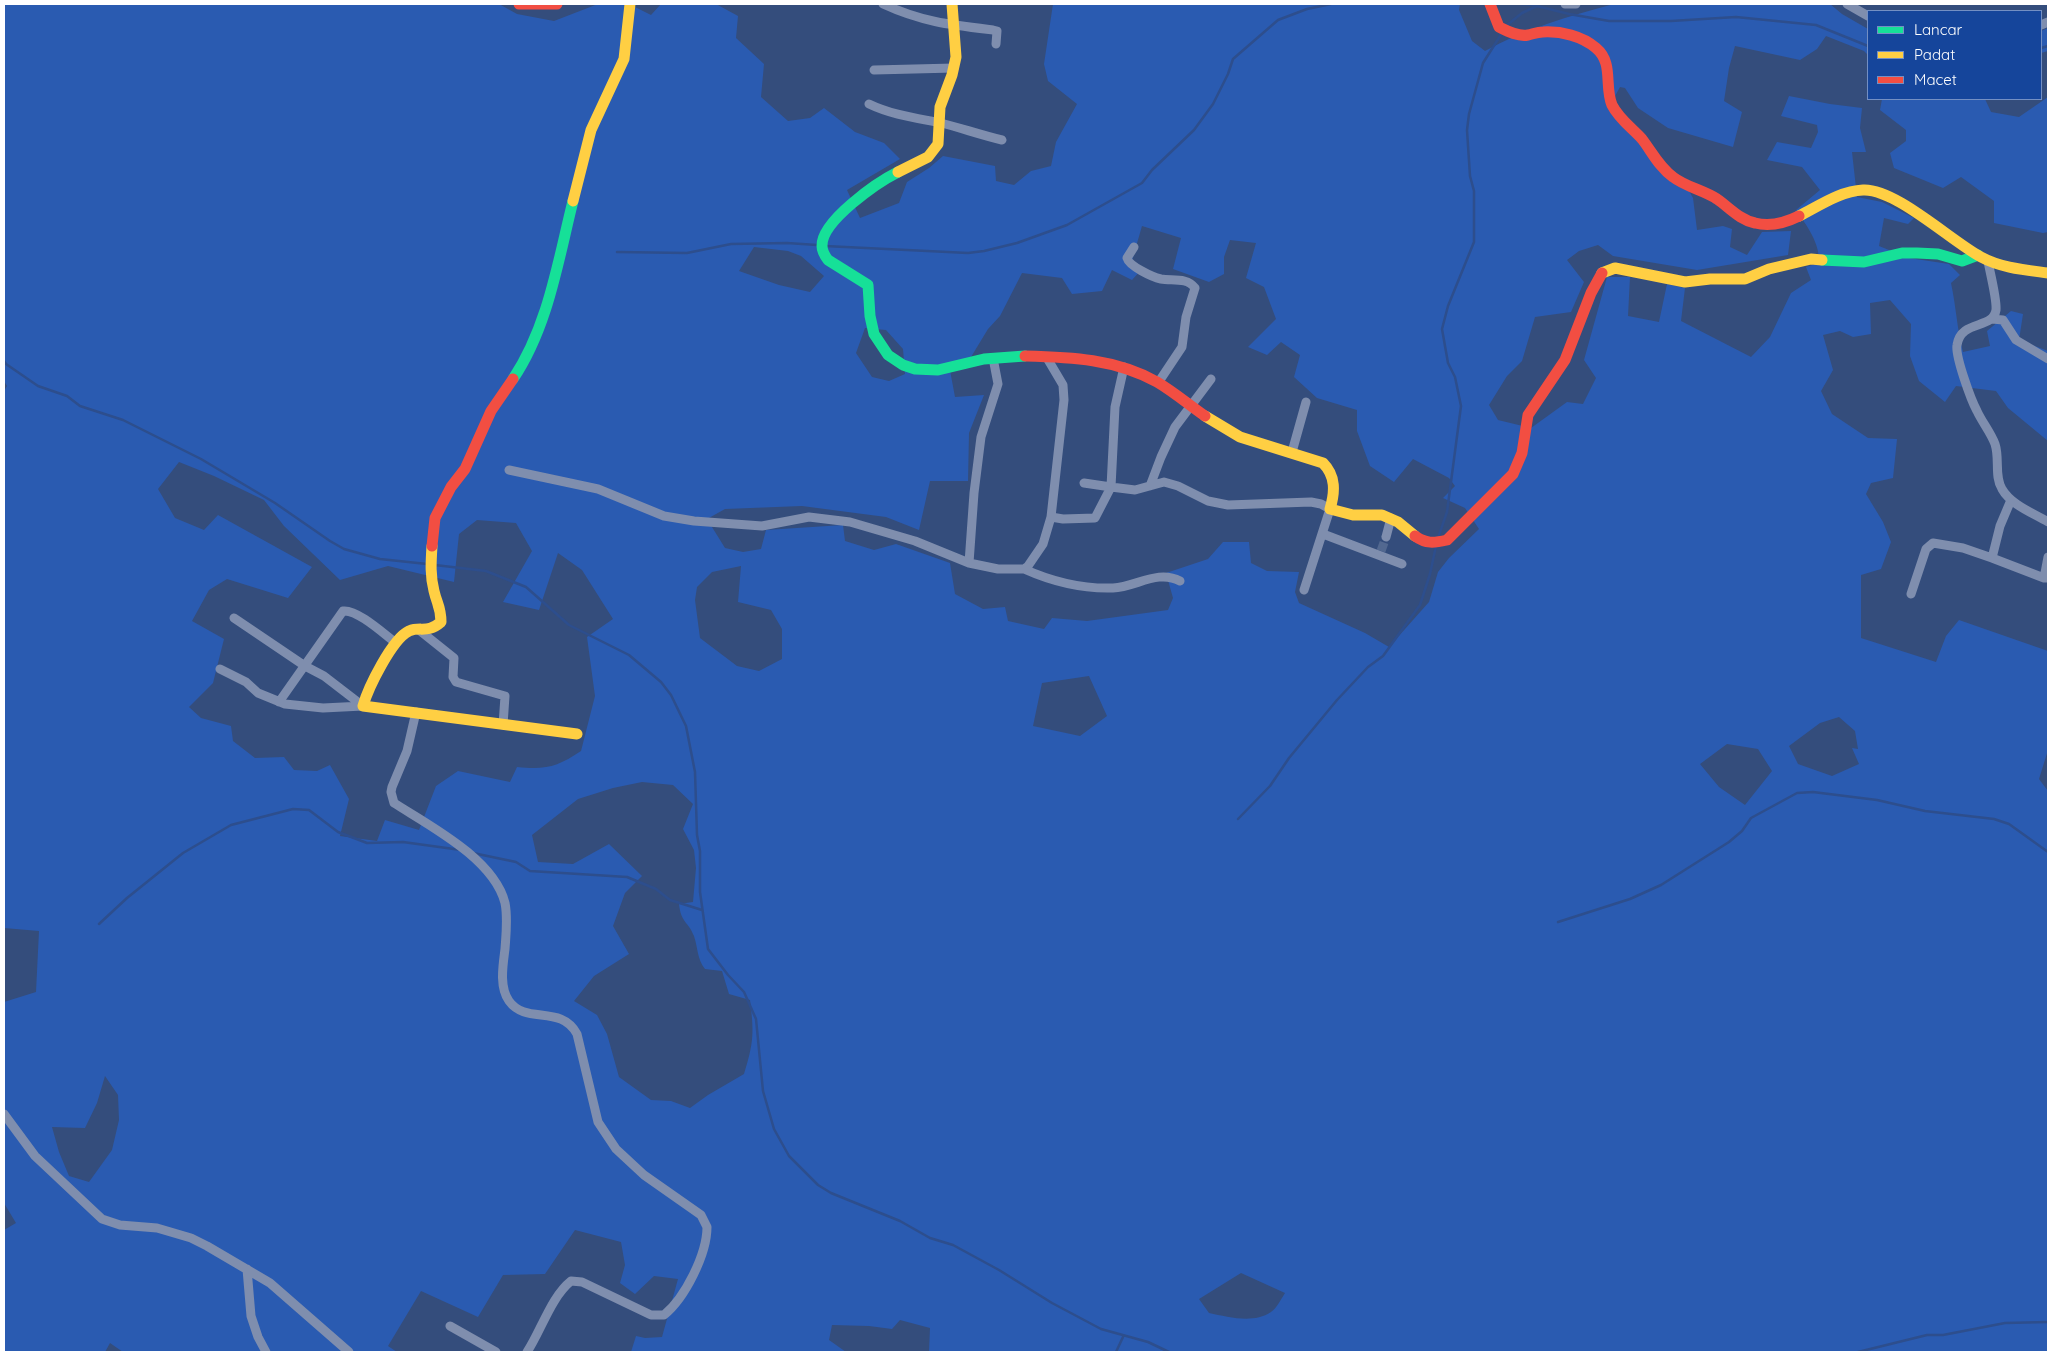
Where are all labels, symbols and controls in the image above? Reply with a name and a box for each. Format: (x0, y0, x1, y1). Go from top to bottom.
legend (1867, 10, 2042, 100)
text: Lancar (1914, 20, 1962, 39)
text: Padat (1914, 45, 1955, 64)
text: Macet (1914, 70, 1957, 89)

